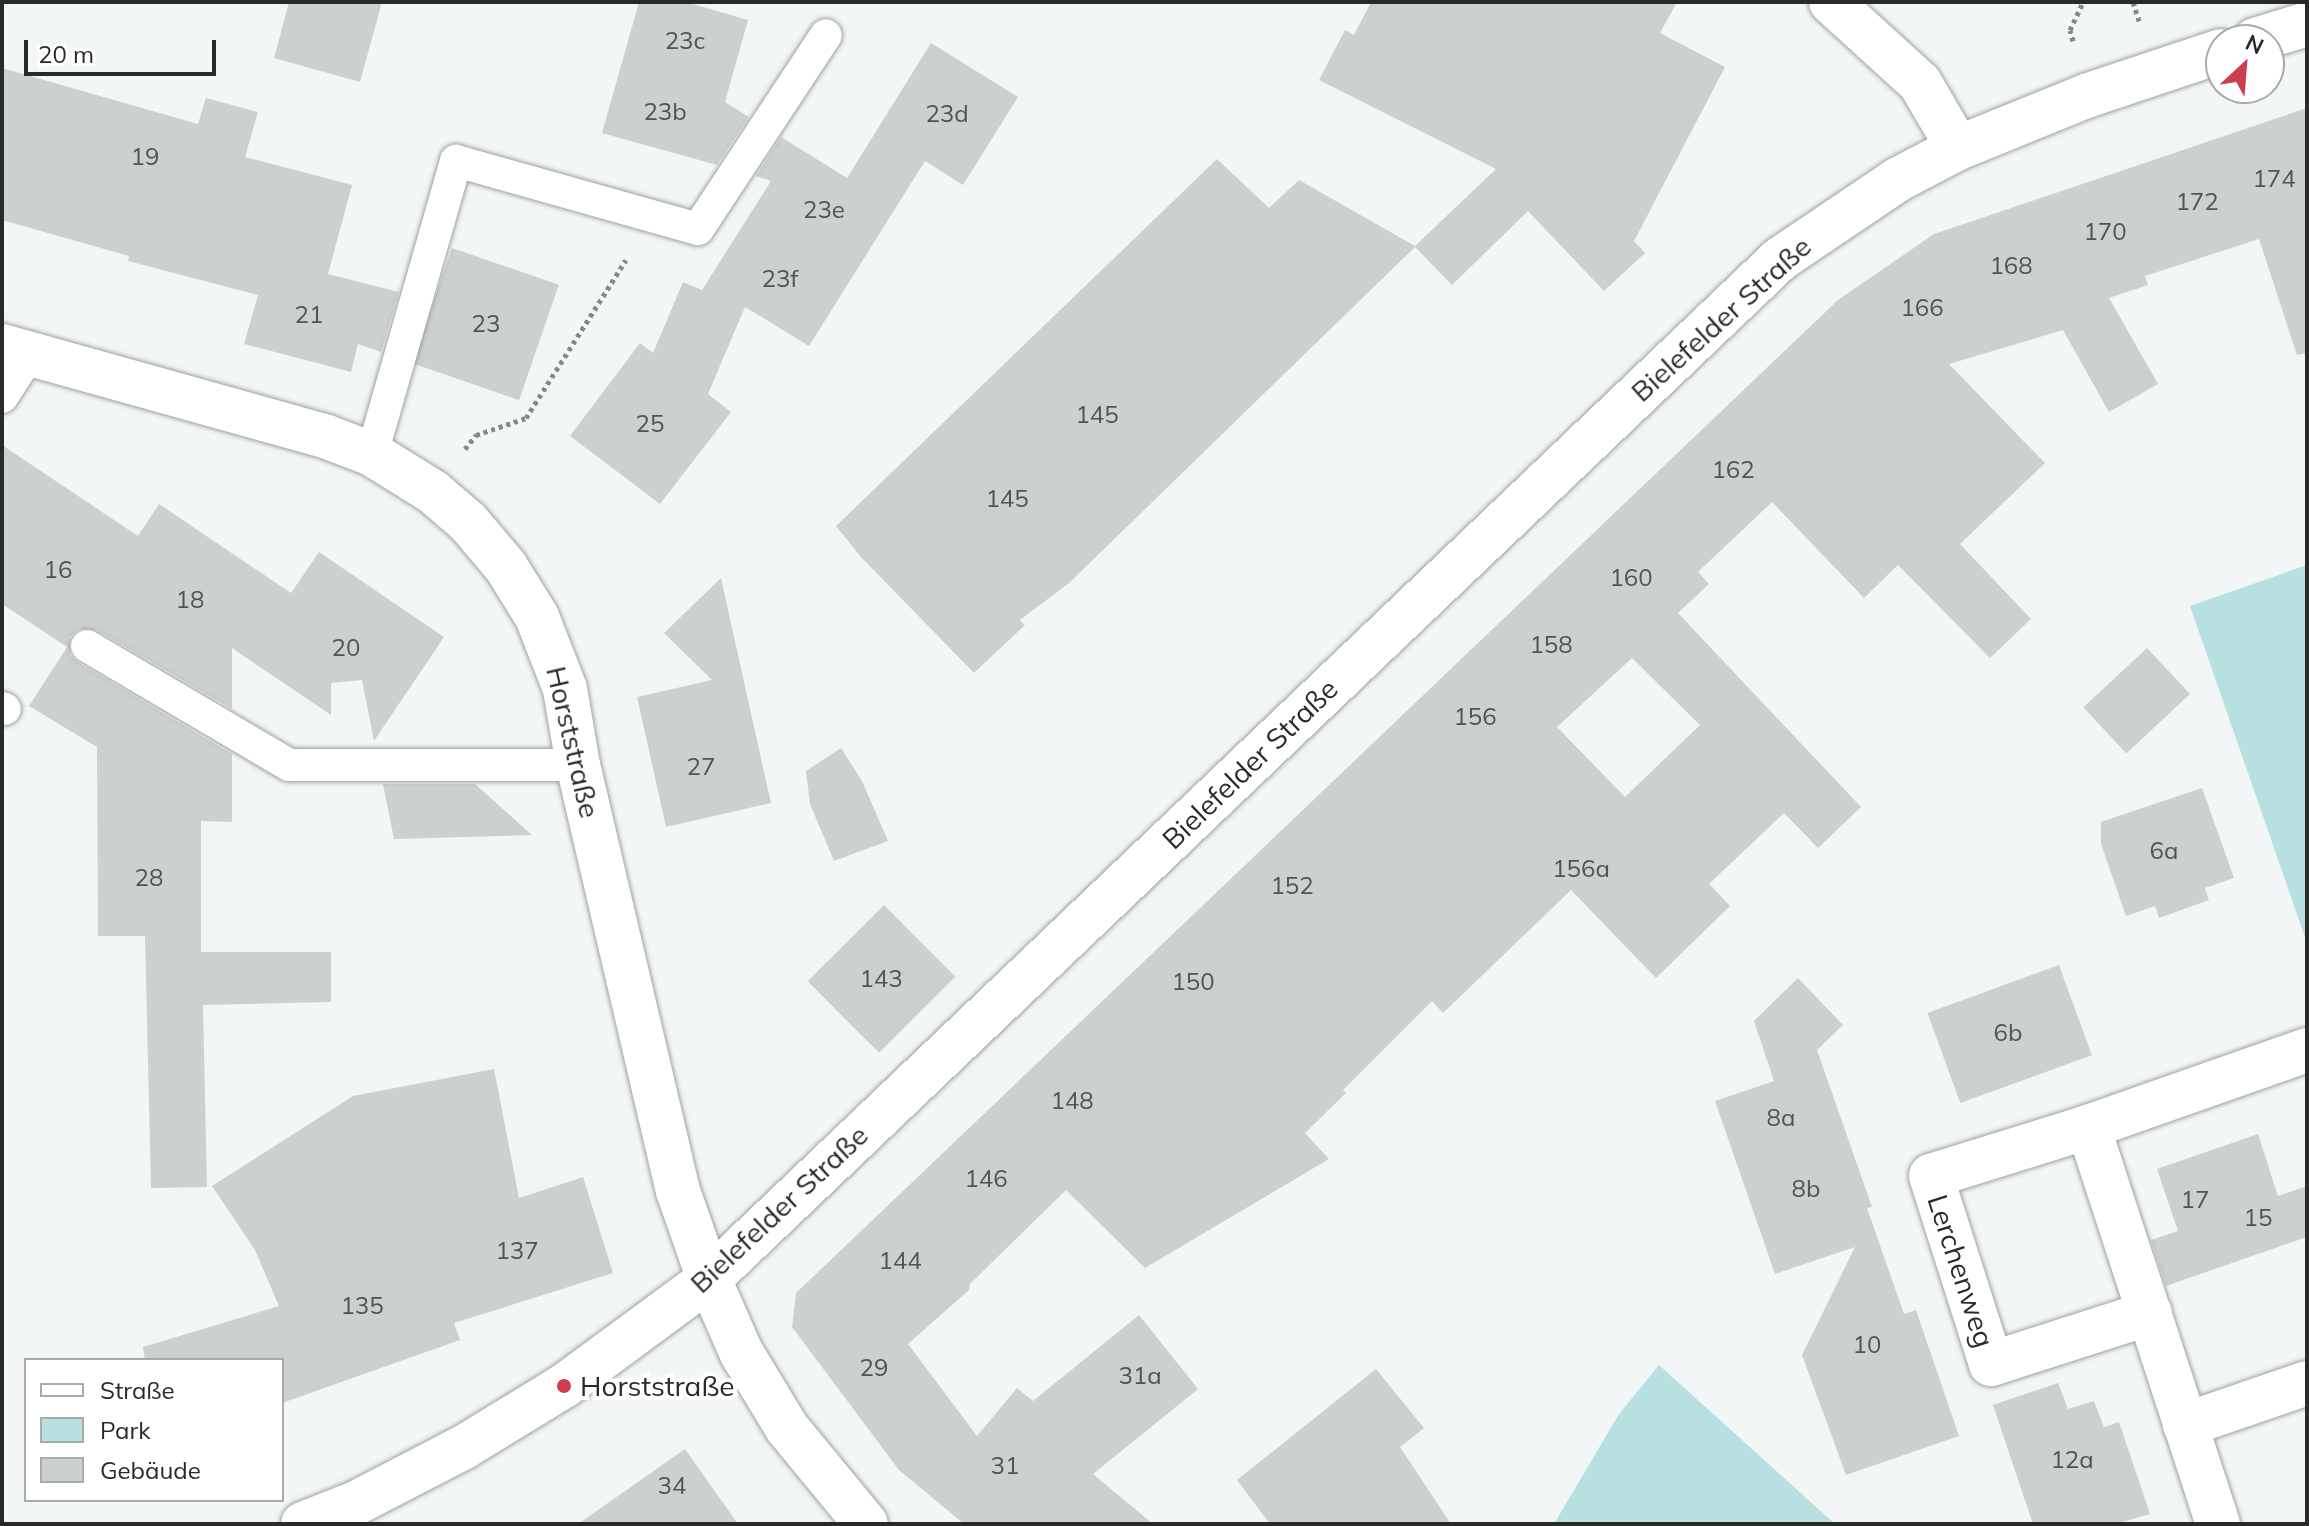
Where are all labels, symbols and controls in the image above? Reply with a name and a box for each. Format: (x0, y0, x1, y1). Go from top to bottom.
scale bar (28, 24, 220, 74)
north arrow (2205, 24, 2285, 104)
house number: 23c (665, 27, 705, 55)
text: N (2241, 28, 2268, 60)
text: 20 m (38, 39, 94, 69)
house number: 23b (643, 98, 687, 126)
house number: 23d (925, 100, 969, 128)
house number: 19 (131, 143, 159, 171)
house number: 174 (2252, 165, 2296, 193)
house number: 172 (2175, 188, 2219, 216)
house number: 23e (803, 196, 845, 224)
house number: 170 (2083, 218, 2127, 246)
street label: Bielefelder Straße (1624, 229, 1818, 409)
house number: 168 (1989, 252, 2033, 280)
house number: 23f (762, 265, 798, 293)
house number: 166 (1900, 294, 1944, 322)
house number: 21 (295, 301, 323, 329)
house number: 23 (472, 310, 500, 338)
house number: 145 (1075, 401, 1119, 429)
house number: 25 (636, 410, 664, 438)
house number: 162 (1711, 456, 1755, 484)
house number: 145 (985, 485, 1029, 513)
house number: 16 (44, 556, 72, 584)
house number: 160 (1609, 564, 1653, 592)
house number: 18 (176, 586, 204, 614)
house number: 158 (1529, 631, 1573, 659)
house number: 20 (332, 634, 360, 662)
street label: Horststraße (539, 663, 607, 821)
street label: Bielefelder Straße (1156, 672, 1344, 856)
house number: 156 (1453, 703, 1497, 731)
house number: 27 (687, 753, 715, 781)
house number: 6a (2150, 837, 2178, 865)
house number: 156a (1552, 855, 1610, 883)
house number: 28 (135, 864, 163, 892)
house number: 152 (1270, 872, 1314, 900)
house number: 143 (859, 965, 903, 993)
house number: 150 (1171, 968, 1215, 996)
house number: 6b (1994, 1019, 2022, 1047)
house number: 148 (1050, 1087, 1094, 1115)
house number: 8a (1767, 1104, 1795, 1132)
street label: Bielefelder Straße (683, 1118, 875, 1300)
house number: 146 (964, 1165, 1008, 1193)
house number: 8b (1792, 1175, 1820, 1203)
house number: 17 (2181, 1186, 2209, 1214)
street label: Lerchenweg (1921, 1191, 2001, 1351)
house number: 15 (2244, 1204, 2272, 1232)
house number: 137 (495, 1237, 539, 1265)
house number: 144 (878, 1247, 922, 1275)
house number: 135 (340, 1292, 384, 1320)
house number: 10 (1853, 1331, 1881, 1359)
house number: 29 (860, 1354, 888, 1382)
legend (24, 1358, 284, 1502)
house number: 31a (1118, 1362, 1162, 1390)
place label: Horststraße (580, 1369, 734, 1403)
text: Straße (100, 1375, 175, 1405)
marker: Horststraße (555, 1377, 573, 1395)
text: Park (100, 1415, 151, 1445)
house number: 12a (2050, 1446, 2094, 1474)
house number: 31 (991, 1452, 1019, 1480)
text: Gebäude (100, 1455, 201, 1485)
house number: 34 (658, 1472, 686, 1500)

